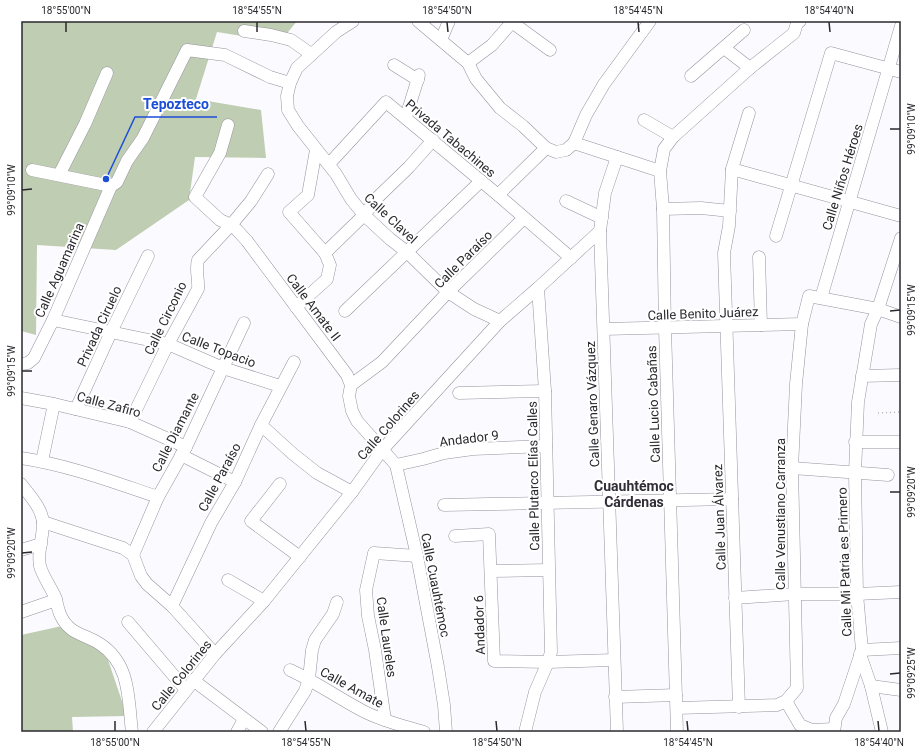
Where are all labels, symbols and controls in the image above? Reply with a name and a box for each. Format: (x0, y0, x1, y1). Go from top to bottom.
text: 18°55'00"N (41, 5, 91, 16)
text: 18°54'55"N (232, 5, 282, 16)
text: 18°54'50"N (422, 5, 472, 16)
text: 18°54'45"N (613, 5, 663, 16)
text: 18°54'40"N (804, 5, 854, 16)
callout: Tepozteco (135, 91, 217, 117)
text: Tepozteco (143, 96, 209, 112)
street label: Privada Tabachines (403, 96, 499, 181)
text: 99°09'10"W (906, 103, 917, 155)
street label: Calle Niños Héroes (819, 122, 866, 232)
text: 99°09'10"W (6, 164, 17, 216)
street label: Calle Clavel (361, 190, 420, 247)
street label: Calle Aguamarina (32, 220, 87, 320)
street label: Calle Paraíso (431, 227, 495, 291)
street label: Calle Amate II (283, 271, 344, 344)
street label: Calle Circonio (141, 279, 190, 357)
street label: Privada Ciruelo (74, 283, 125, 369)
text: 99°09'15"W (906, 284, 917, 336)
street label: Calle Benito Juárez (647, 304, 759, 323)
street label: Calle Topacio (180, 328, 258, 370)
street label: Calle Genaro Vázquez (583, 340, 602, 467)
text: 99°09'15"W (6, 345, 17, 397)
street label: Calle Lucio Cabañas (644, 345, 663, 463)
street label: Calle Colorines (354, 387, 423, 463)
street label: Calle Zafiro (75, 389, 143, 420)
street label: Calle Diamante (149, 390, 202, 475)
street label: Calle Plutarco Elías Calles (525, 401, 542, 551)
street label: Andador 9 (438, 427, 500, 450)
street label: Calle Venustiano Carranza (773, 438, 788, 590)
street label: Calle Paraíso (195, 440, 244, 514)
street label: Calle Juan Álvarez (710, 463, 729, 570)
text: 99°09'20"W (906, 466, 917, 518)
district label: Cuauhtémoc Cárdenas (594, 478, 674, 510)
street label: Calle Mi Patria es Primero (834, 487, 855, 637)
text: 99°09'20"W (6, 527, 17, 579)
street label: Calle Cuauhtémoc (418, 532, 453, 639)
street label: Andador 6 (471, 595, 488, 655)
street label: Calle Laureles (373, 596, 400, 679)
street label: Calle Colorines (148, 637, 215, 714)
text: 99°09'25"W (906, 647, 917, 699)
street label: Calle Amate (317, 664, 386, 711)
text: 18°55'00"N (90, 737, 140, 748)
text: 18°54'55"N (281, 737, 331, 748)
text: 18°54'50"N (472, 737, 522, 748)
text: 18°54'45"N (663, 737, 713, 748)
text: 18°54'40"N (854, 737, 904, 748)

